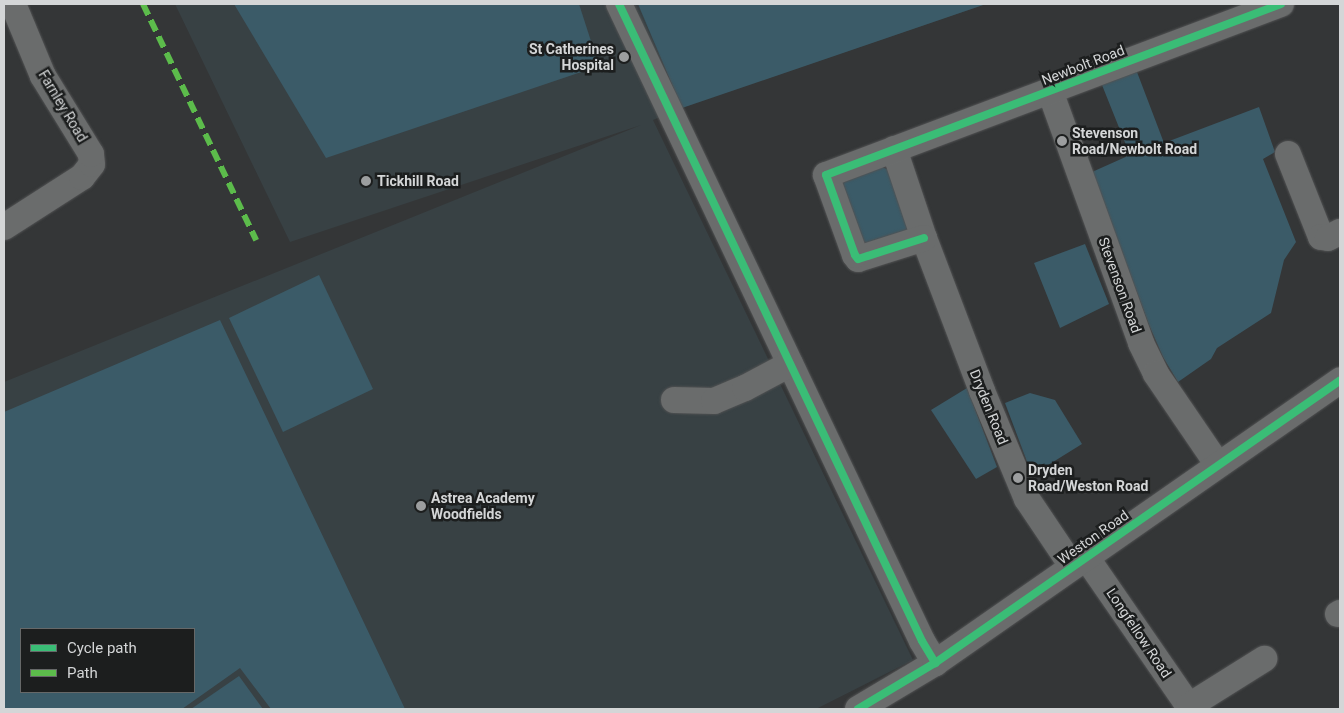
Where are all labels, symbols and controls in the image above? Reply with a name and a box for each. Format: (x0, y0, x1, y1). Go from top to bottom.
place label: St Catherines Hospital (529, 41, 614, 74)
street label: Newbolt Road (1039, 42, 1127, 88)
marker: St Catherines Hospital (618, 51, 630, 63)
street label: Farnley Road (35, 67, 91, 145)
place label: Stevenson Road/Newbolt Road (1072, 125, 1197, 158)
marker: Stevenson Road/Newbolt Road (1056, 135, 1068, 147)
place label: Tickhill Road (377, 173, 459, 189)
marker: Tickhill Road (359, 174, 373, 188)
street label: Stevenson Road (1095, 235, 1145, 335)
street label: Dryden Road (966, 367, 1012, 447)
place label: Dryden Road/Weston Road (1028, 462, 1148, 494)
marker: Dryden Road/Weston Road (1012, 472, 1024, 484)
place label: Astrea Academy Woodfields (431, 490, 535, 522)
marker: Astrea Academy Woodfields (415, 500, 427, 512)
street label: Weston Road (1054, 506, 1132, 568)
street label: Longfellow Road (1103, 585, 1175, 681)
legend (20, 628, 195, 693)
text: Cycle path (67, 639, 137, 657)
text: Path (67, 664, 98, 682)

